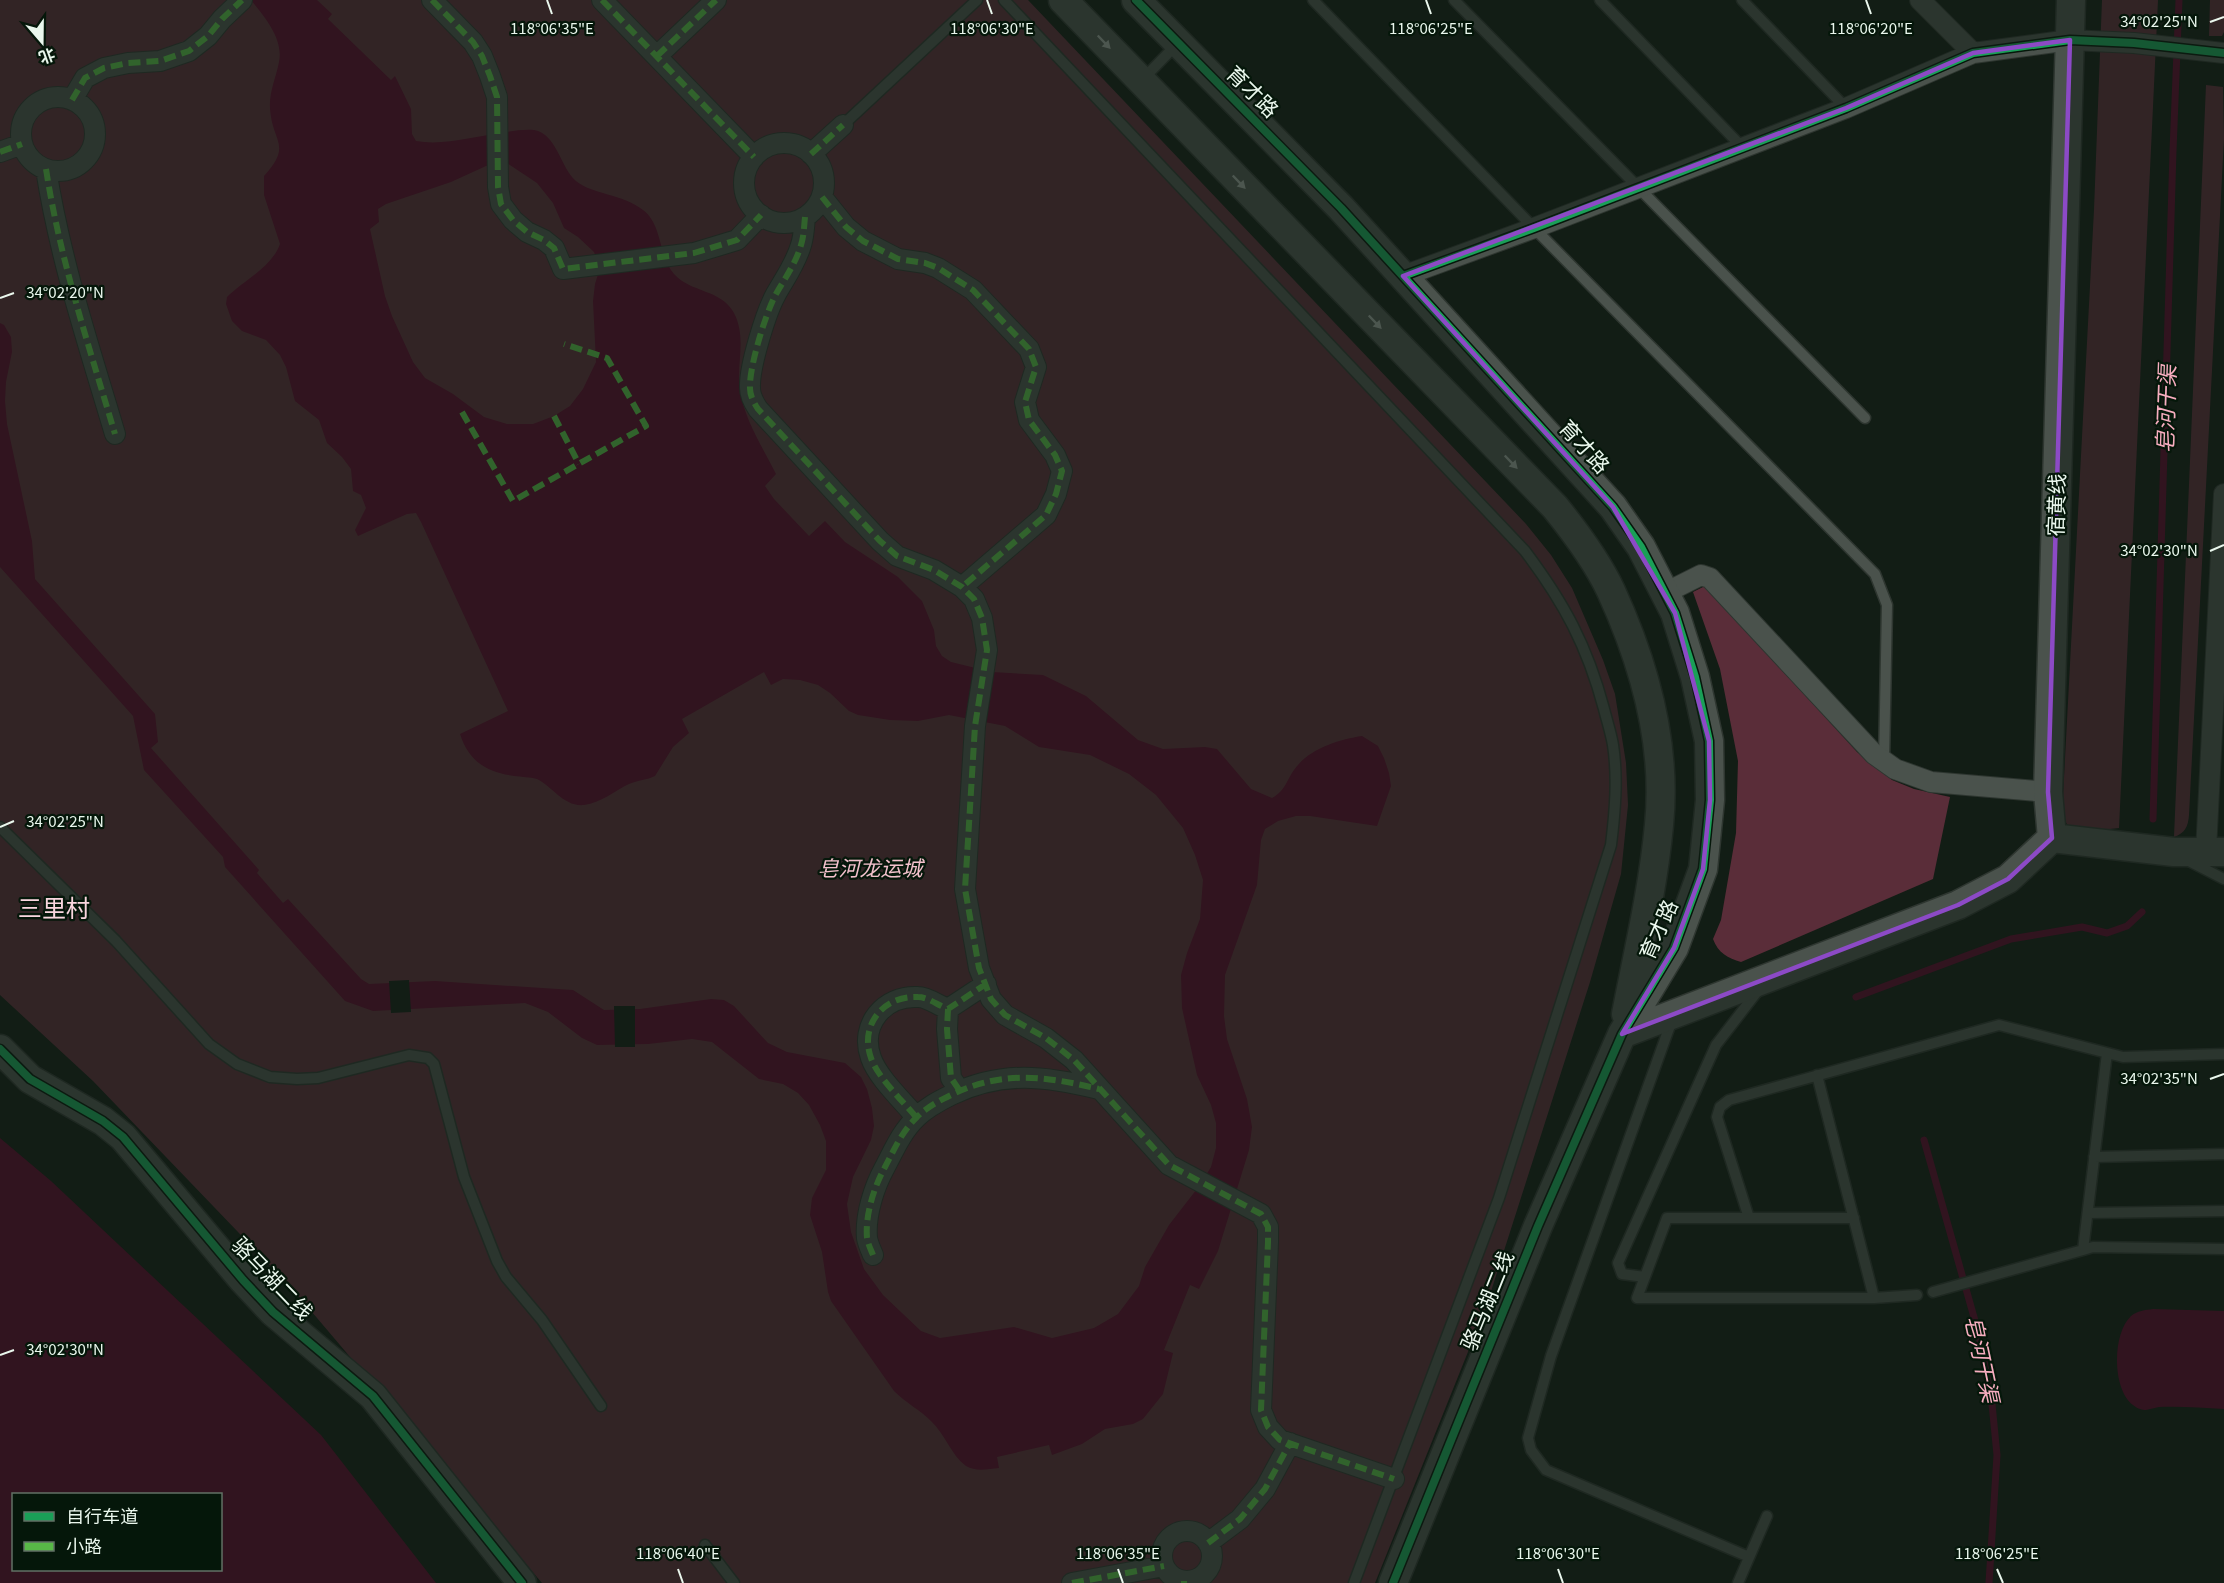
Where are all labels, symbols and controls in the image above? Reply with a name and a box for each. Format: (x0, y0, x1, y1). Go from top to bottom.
text: 34°02'25"N (2120, 10, 2198, 31)
north arrow (12, 12, 72, 72)
text: 118°06'35"E (510, 17, 594, 38)
text: 118°06'30"E (950, 17, 1034, 38)
text: 118°06'25"E (1389, 17, 1473, 38)
text: 118°06'20"E (1829, 17, 1913, 38)
one-way arrow (1096, 35, 1110, 49)
text: 北 (36, 43, 59, 71)
street label: 育才路 (1221, 58, 1286, 123)
one-way arrow (1232, 174, 1246, 188)
text: 34°02'20"N (26, 281, 104, 302)
one-way arrow (1368, 314, 1382, 328)
water label: 皂河干渠 (2146, 361, 2182, 453)
street label: 育才路 (1553, 412, 1618, 479)
one-way arrow (1504, 454, 1518, 469)
street label: 宿黄线 (2039, 473, 2071, 537)
text: 34°02'30"N (2120, 539, 2198, 560)
text: 34°02'25"N (26, 810, 104, 831)
park label: 皂河龙运城 (818, 852, 925, 882)
district label: 三里村 (18, 889, 90, 924)
street label: 育才路 (1631, 894, 1684, 964)
text: 34°02'35"N (2120, 1067, 2198, 1088)
street label: 骆马湖二线 (226, 1229, 321, 1326)
street label: 骆马湖二线 (1453, 1246, 1520, 1355)
water label: 皂河干渠 (1959, 1312, 2009, 1408)
text: 34°02'30"N (26, 1338, 104, 1359)
legend (12, 1493, 222, 1571)
text: 自行车道 (66, 1502, 138, 1528)
text: 小路 (66, 1532, 102, 1558)
text: 118°06'40"E (636, 1542, 720, 1563)
text: 118°06'35"E (1076, 1542, 1160, 1563)
text: 118°06'30"E (1516, 1542, 1600, 1563)
text: 118°06'25"E (1955, 1542, 2039, 1563)

